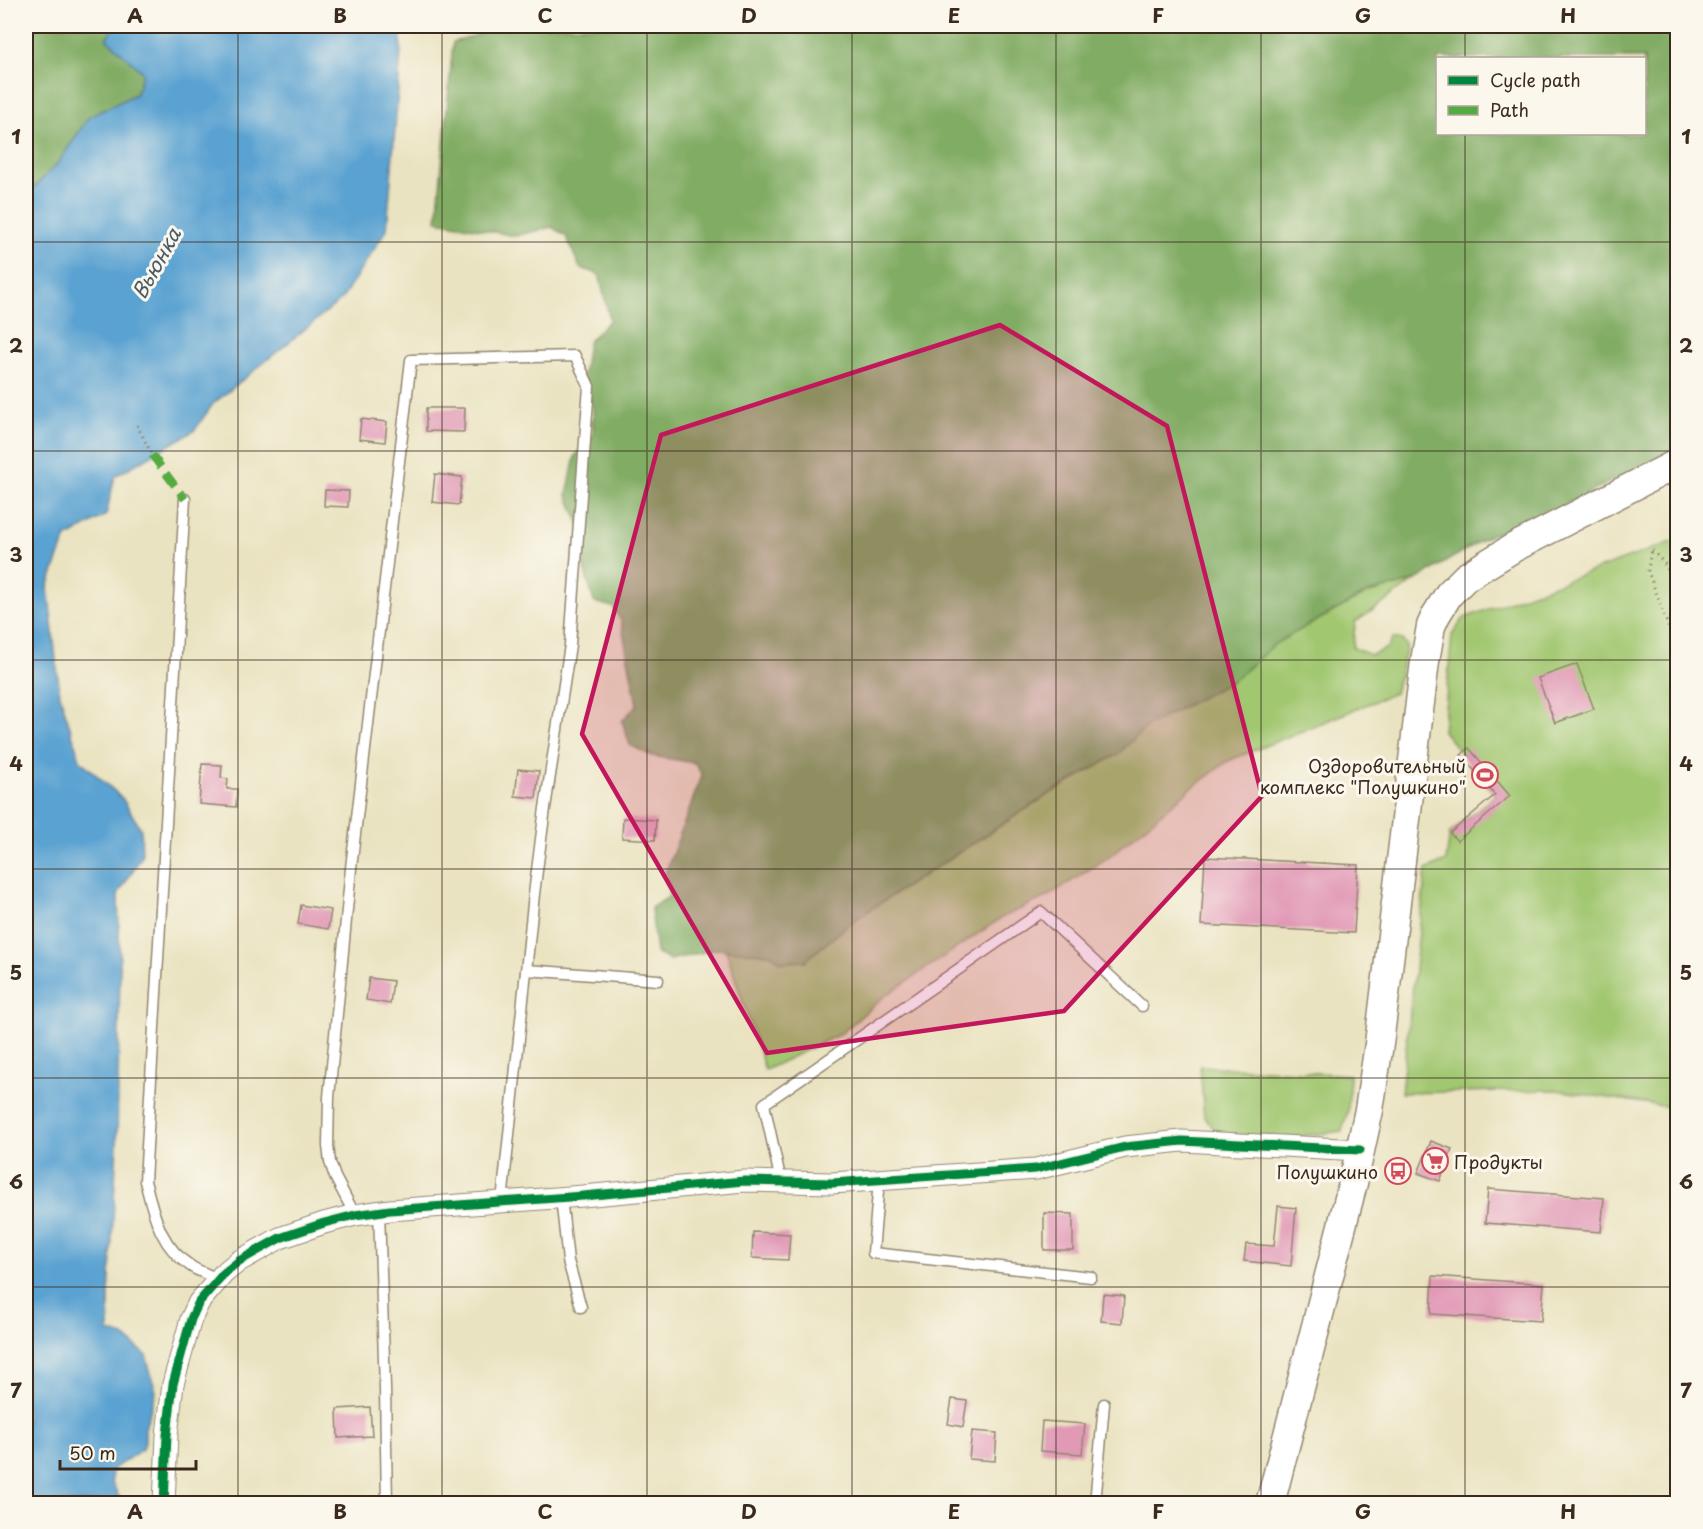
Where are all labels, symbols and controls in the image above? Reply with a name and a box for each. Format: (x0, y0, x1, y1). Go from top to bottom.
text: A (127, 0, 143, 30)
text: B (333, 0, 347, 30)
text: C (537, 0, 553, 30)
text: D (741, 0, 757, 30)
text: E (948, 0, 960, 30)
text: F (1152, 0, 1164, 30)
text: G (1355, 0, 1371, 30)
text: H (1560, 0, 1576, 30)
legend (1436, 57, 1646, 135)
text: Cycle path (1490, 66, 1581, 93)
text: Path (1490, 96, 1529, 123)
text: 1 (11, 121, 21, 151)
text: 1 (1681, 121, 1691, 151)
water label: Вьюнка (124, 222, 188, 304)
text: 2 (9, 330, 23, 360)
text: 2 (1679, 330, 1693, 360)
text: 3 (9, 539, 23, 569)
text: 3 (1679, 539, 1693, 569)
text: 4 (9, 748, 23, 778)
text: 4 (1679, 748, 1693, 778)
place label: Оздоровительный комплекс "Полушкино" (1260, 752, 1466, 800)
sports icon: Оздоровительный комплекс "Полушкино" (1470, 760, 1500, 790)
text: 5 (10, 957, 22, 987)
text: 5 (1680, 957, 1692, 987)
supermarket icon: Продукты (1420, 1146, 1450, 1176)
place label: Продукты (1454, 1148, 1543, 1175)
bus stop icon: Полушкино (1383, 1156, 1413, 1186)
place label: Полушкино (1277, 1158, 1378, 1185)
text: 6 (9, 1166, 23, 1196)
text: 6 (1679, 1166, 1693, 1196)
text: 7 (10, 1375, 22, 1405)
text: 7 (1680, 1375, 1692, 1405)
scale bar (60, 1433, 196, 1471)
text: 50 m (69, 1439, 116, 1466)
text: A (127, 1496, 143, 1526)
text: B (333, 1496, 347, 1526)
text: C (537, 1496, 553, 1526)
text: D (741, 1496, 757, 1526)
text: E (948, 1496, 960, 1526)
text: F (1152, 1496, 1164, 1526)
text: G (1355, 1496, 1371, 1526)
text: H (1560, 1496, 1576, 1526)

